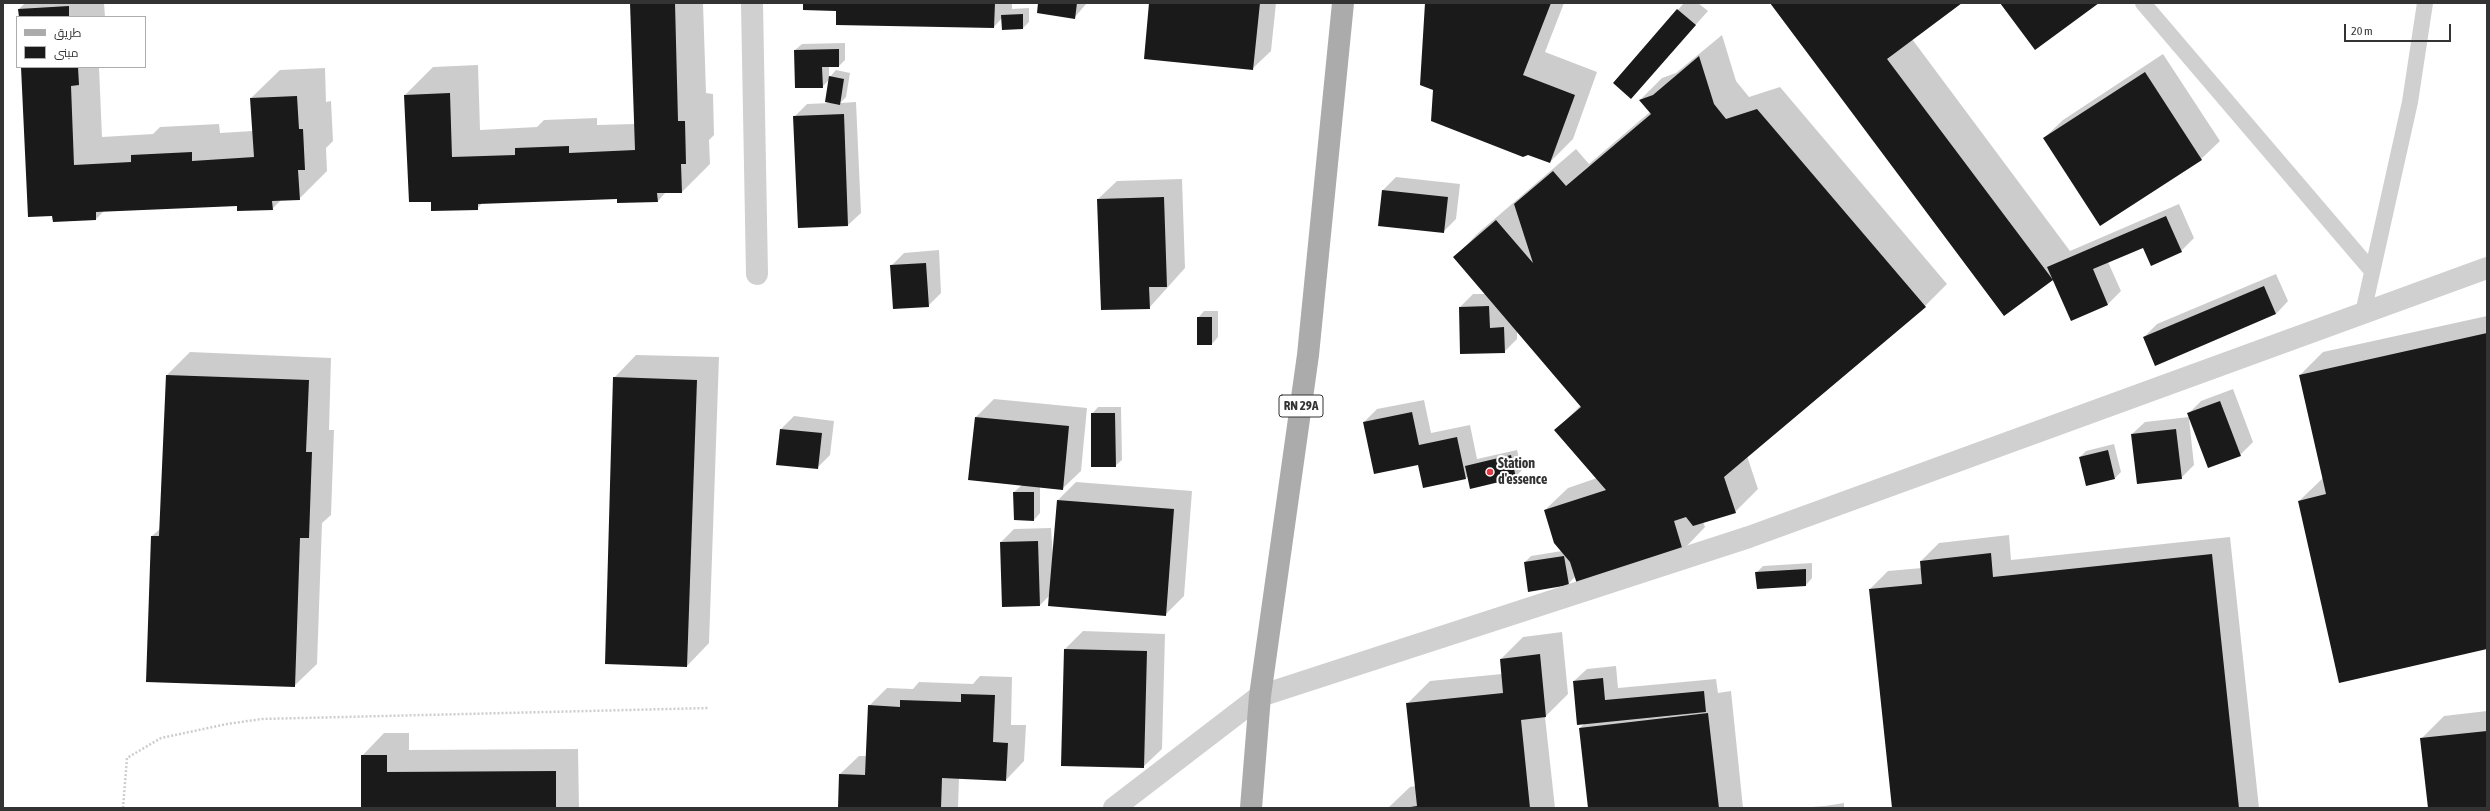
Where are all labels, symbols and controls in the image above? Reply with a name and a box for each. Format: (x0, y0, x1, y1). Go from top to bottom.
legend (16, 16, 146, 68)
scale bar (2346, 16, 2453, 42)
text: 20 m (2351, 24, 2373, 38)
text: طريق (54, 26, 81, 40)
text: مبنى (54, 46, 79, 60)
road number: RN 29A (1279, 395, 1323, 417)
place label: Station d'essence (1498, 456, 1547, 488)
marker: Station d'essence (1485, 467, 1495, 477)

